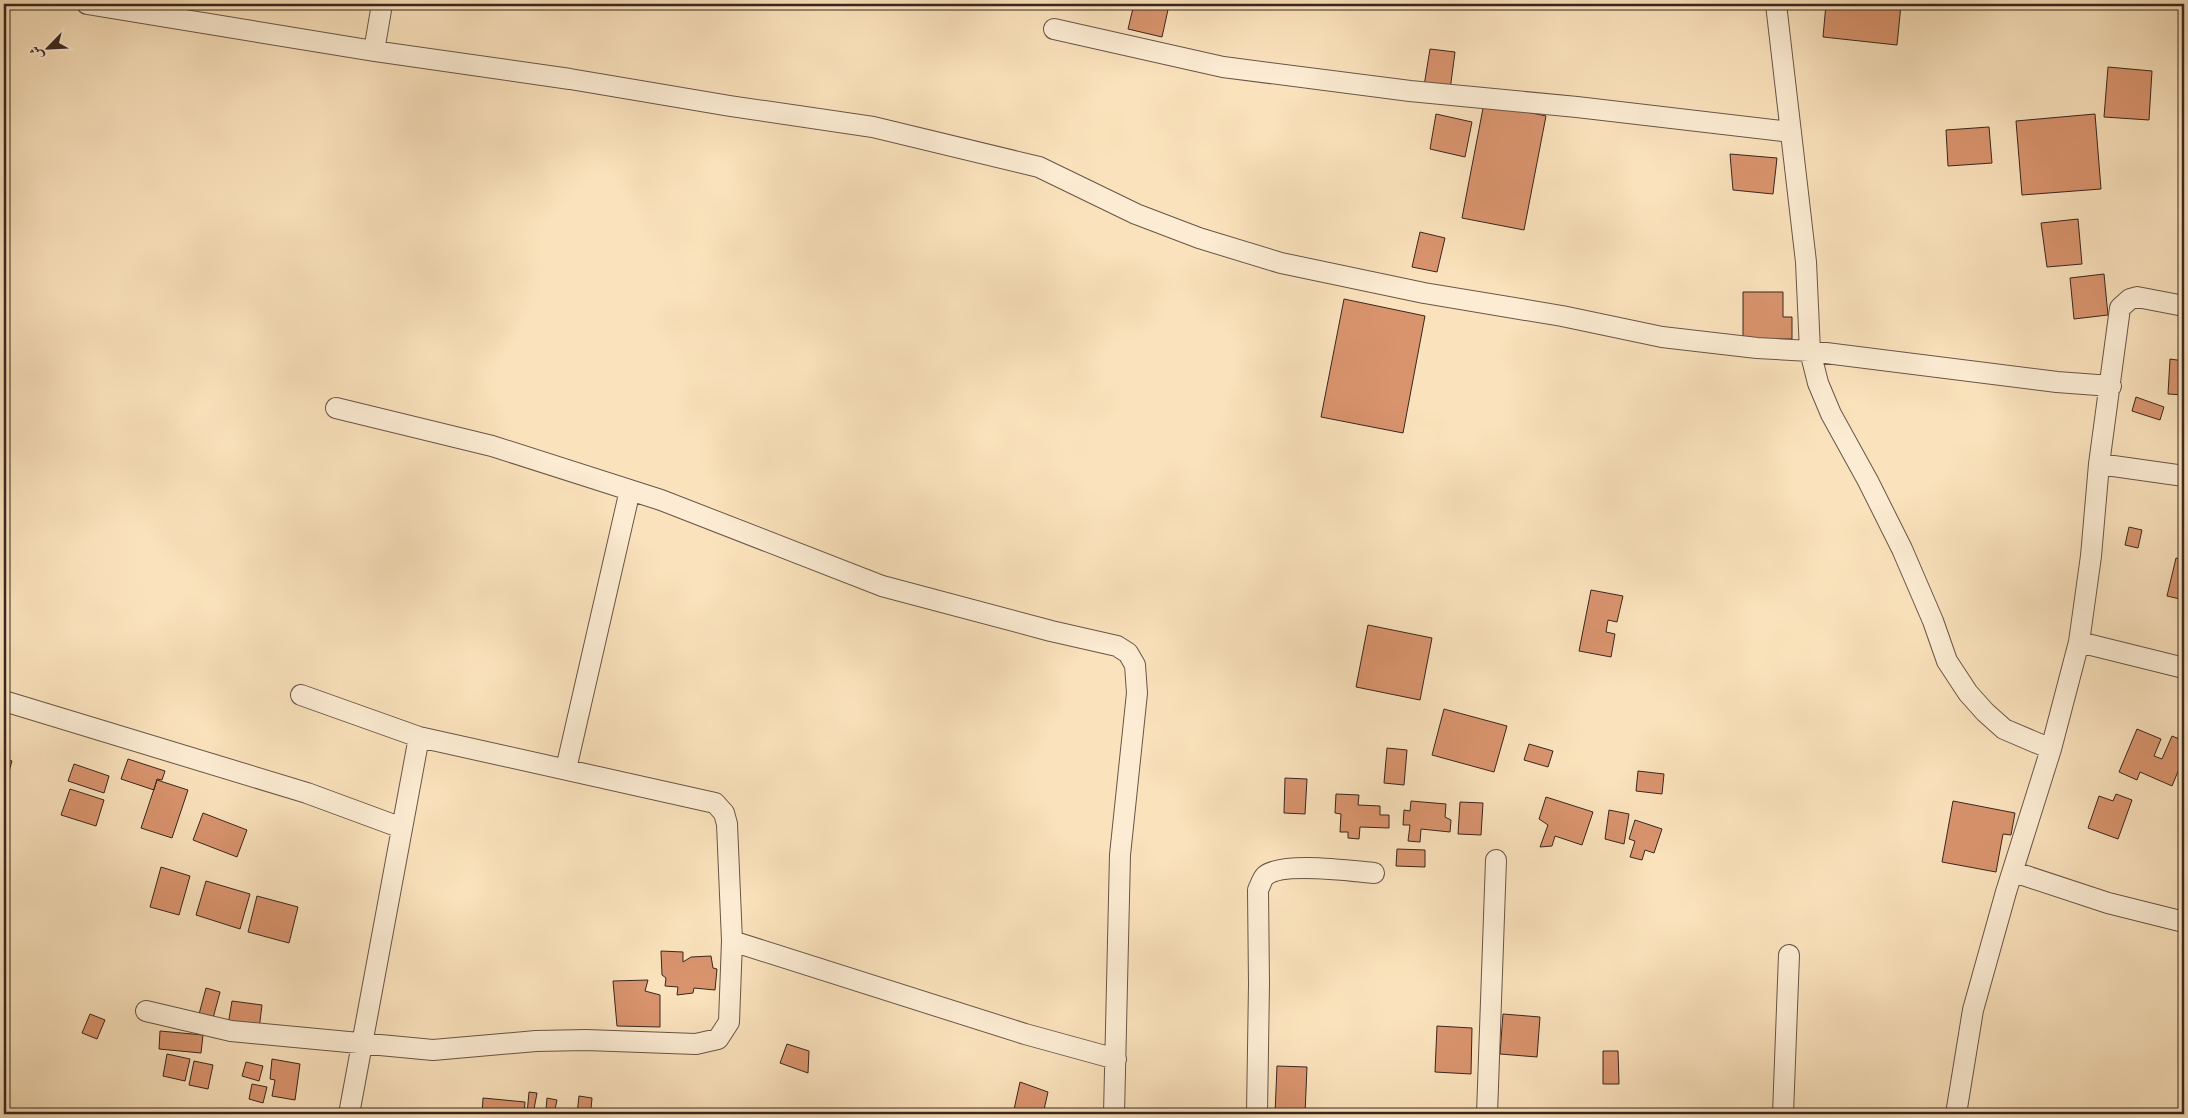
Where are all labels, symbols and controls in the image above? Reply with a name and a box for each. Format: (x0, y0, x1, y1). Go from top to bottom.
north arrow (22, 22, 72, 72)
text: ش (26, 43, 48, 63)

